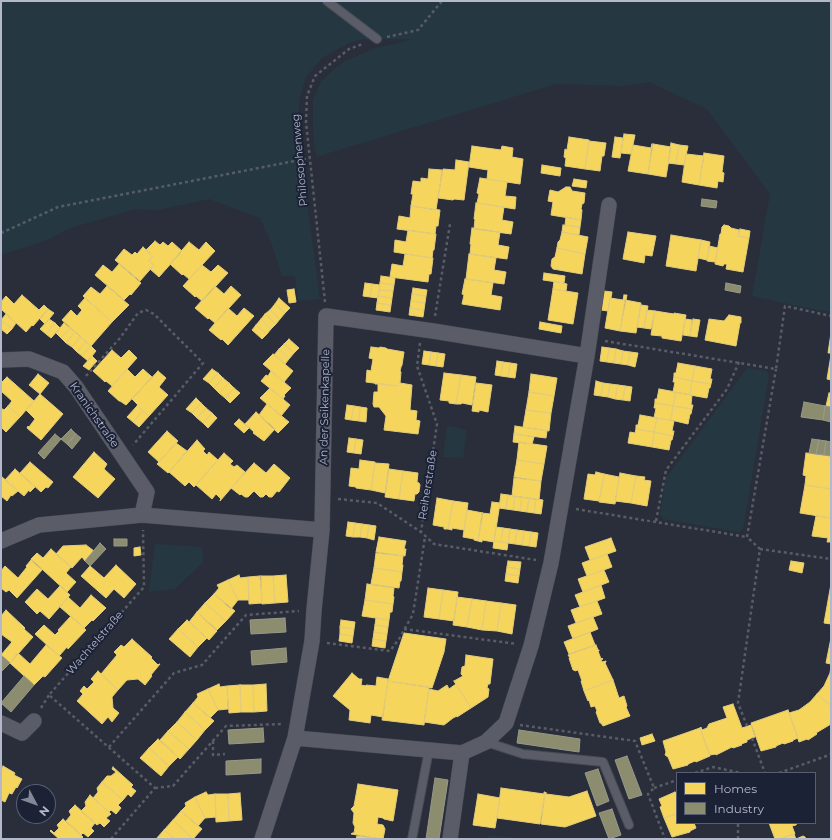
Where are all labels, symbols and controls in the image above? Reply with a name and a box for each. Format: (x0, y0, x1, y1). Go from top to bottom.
street label: Philosophenweg (289, 113, 311, 207)
street label: An der Seikenkapelle (317, 349, 333, 465)
street label: Kranichstraße (67, 380, 121, 450)
street label: Reiherstraße (416, 449, 440, 521)
street label: Wachtelstraße (64, 609, 126, 677)
legend (676, 772, 816, 824)
text: Homes (714, 781, 757, 796)
north arrow (16, 784, 56, 824)
text: Industry (714, 801, 764, 816)
text: N (36, 803, 53, 819)

